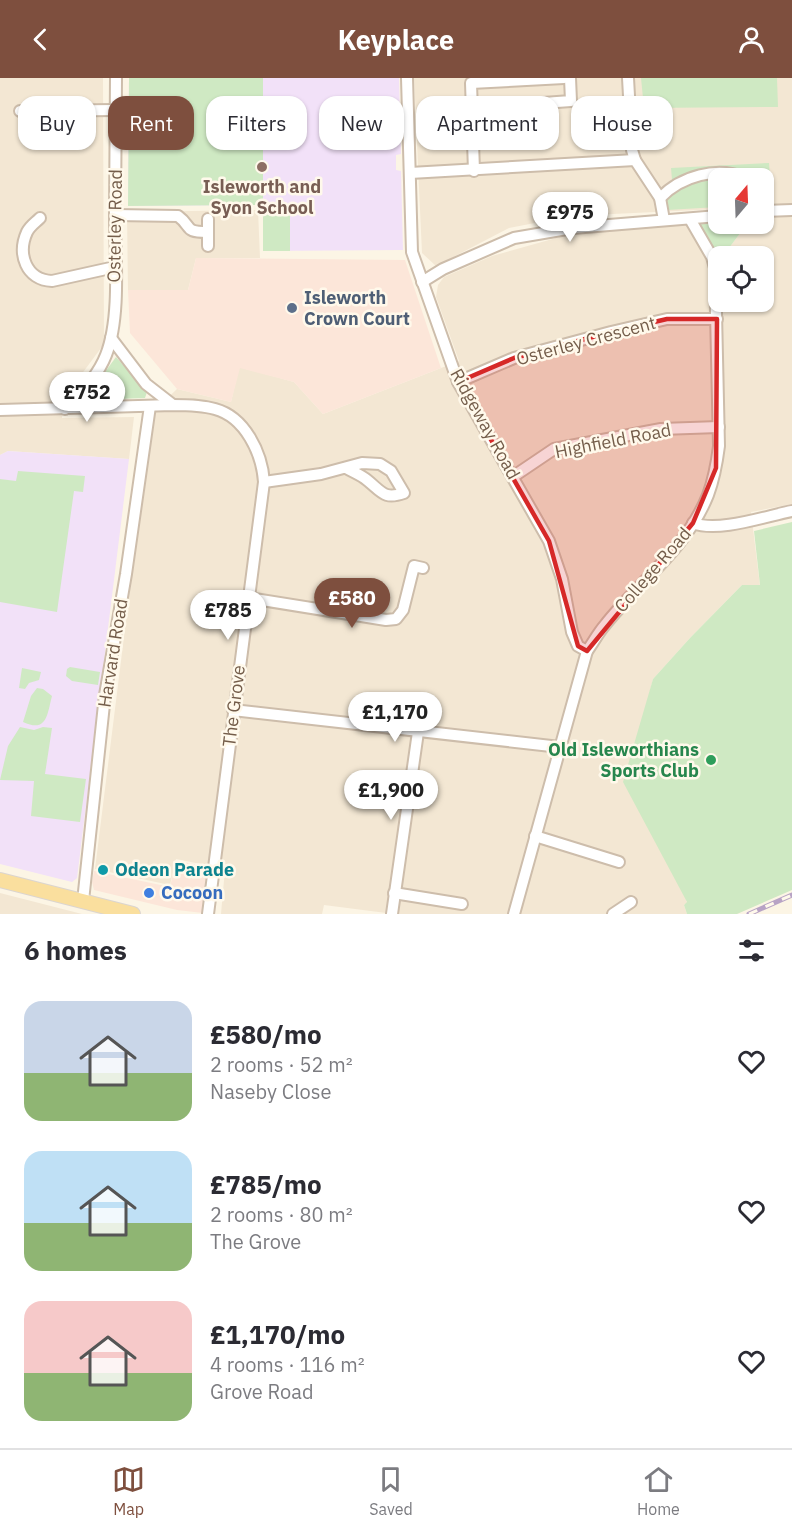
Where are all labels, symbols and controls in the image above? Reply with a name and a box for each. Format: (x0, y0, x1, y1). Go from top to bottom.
text: Keyplace (338, 22, 454, 57)
icon: back (24, 23, 57, 56)
icon: person (735, 23, 768, 56)
chip: Buy (18, 96, 96, 150)
chip: Rent (108, 96, 194, 150)
chip: Filters (206, 96, 307, 150)
chip: New (319, 96, 404, 150)
chip: Apartment (416, 96, 559, 150)
chip: House (571, 96, 673, 150)
marker: Isleworth and Syon School (255, 160, 269, 174)
north arrow (708, 168, 774, 234)
map controls (708, 168, 774, 312)
street label: Osterley Road (102, 169, 127, 283)
place label: Isleworth and Syon School (203, 175, 321, 219)
pin: £975 (534, 192, 606, 243)
text: £975 (546, 198, 594, 225)
button: locate (708, 246, 774, 312)
place label: Isleworth Crown Court (304, 286, 410, 330)
marker: Isleworth Crown Court (285, 301, 299, 315)
street label: Osterley Crescent (513, 311, 658, 370)
street label: Ridgeway Road (445, 364, 525, 483)
pin: £752 (51, 372, 123, 423)
text: £752 (63, 378, 111, 405)
street label: Highfield Road (553, 418, 673, 463)
street label: College Road (609, 522, 696, 617)
pin: £580 (316, 578, 388, 629)
text: £580 (328, 584, 376, 611)
pin: £785 (192, 590, 264, 641)
text: £785 (204, 596, 252, 623)
street label: Harvard Road (93, 597, 132, 709)
street label: The Grove (217, 664, 250, 748)
pin: £1,170 (346, 692, 444, 743)
text: £1,170 (362, 698, 428, 725)
place label: Old Isleworthians Sports Club (548, 738, 699, 782)
marker: Old Isleworthians Sports Club (704, 753, 718, 767)
pin: £1,900 (342, 770, 440, 821)
text: £1,900 (358, 776, 424, 803)
place label: Odeon Parade (115, 858, 234, 881)
marker: Odeon Parade (96, 863, 110, 877)
place label: Cocoon (161, 881, 223, 904)
marker: Cocoon (142, 886, 156, 900)
text: 6 homes (24, 933, 127, 967)
icon: filters (735, 934, 768, 967)
text: £580/mo (210, 1017, 322, 1051)
icon: home (72, 1025, 144, 1097)
icon: heart (735, 1045, 768, 1078)
text: 2 rooms · 52 m² (210, 1051, 353, 1078)
text: Naseby Close (210, 1078, 332, 1105)
text: £785/mo (210, 1167, 322, 1201)
icon: home (72, 1175, 144, 1247)
icon: heart (735, 1195, 768, 1228)
text: 2 rooms · 80 m² (210, 1201, 353, 1228)
text: The Grove (210, 1228, 301, 1255)
text: £1,170/mo (210, 1317, 345, 1351)
icon: home (72, 1325, 144, 1397)
icon: heart (735, 1345, 768, 1378)
text: 4 rooms · 116 m² (210, 1351, 365, 1378)
text: Grove Road (210, 1378, 314, 1405)
tab: Map (112, 1463, 145, 1519)
tab: Saved (369, 1463, 413, 1519)
tab: Home (637, 1463, 680, 1519)

